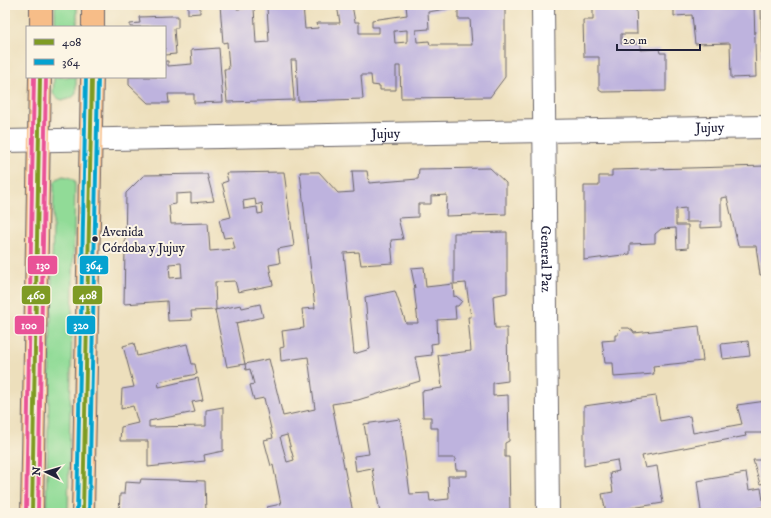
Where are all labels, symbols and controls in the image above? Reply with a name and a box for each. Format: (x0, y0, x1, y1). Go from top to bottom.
legend (26, 26, 166, 78)
scale bar (617, 26, 700, 52)
text: 20 m (623, 33, 647, 48)
text: 408 (62, 35, 81, 50)
text: 364 (62, 55, 81, 70)
street label: Jujuy (693, 119, 725, 137)
street label: Jujuy (369, 125, 401, 143)
place label: Avenida Córdoba y Jujuy (102, 224, 185, 257)
street label: General Paz (536, 225, 555, 293)
marker: Avenida Córdoba y Jujuy (90, 234, 100, 244)
line badge: 130 (27, 255, 58, 275)
line badge: 364 (79, 255, 109, 275)
text: 130 (36, 259, 50, 273)
text: 364 (86, 259, 103, 273)
line badge: 460 (21, 285, 51, 305)
line badge: 408 (72, 285, 103, 305)
text: 460 (26, 289, 45, 303)
text: 408 (78, 289, 97, 303)
line badge: 100 (14, 315, 45, 335)
line badge: 320 (66, 315, 96, 335)
text: 100 (21, 319, 37, 333)
text: 320 (73, 319, 89, 333)
north arrow (26, 452, 66, 492)
text: N (30, 466, 44, 476)

